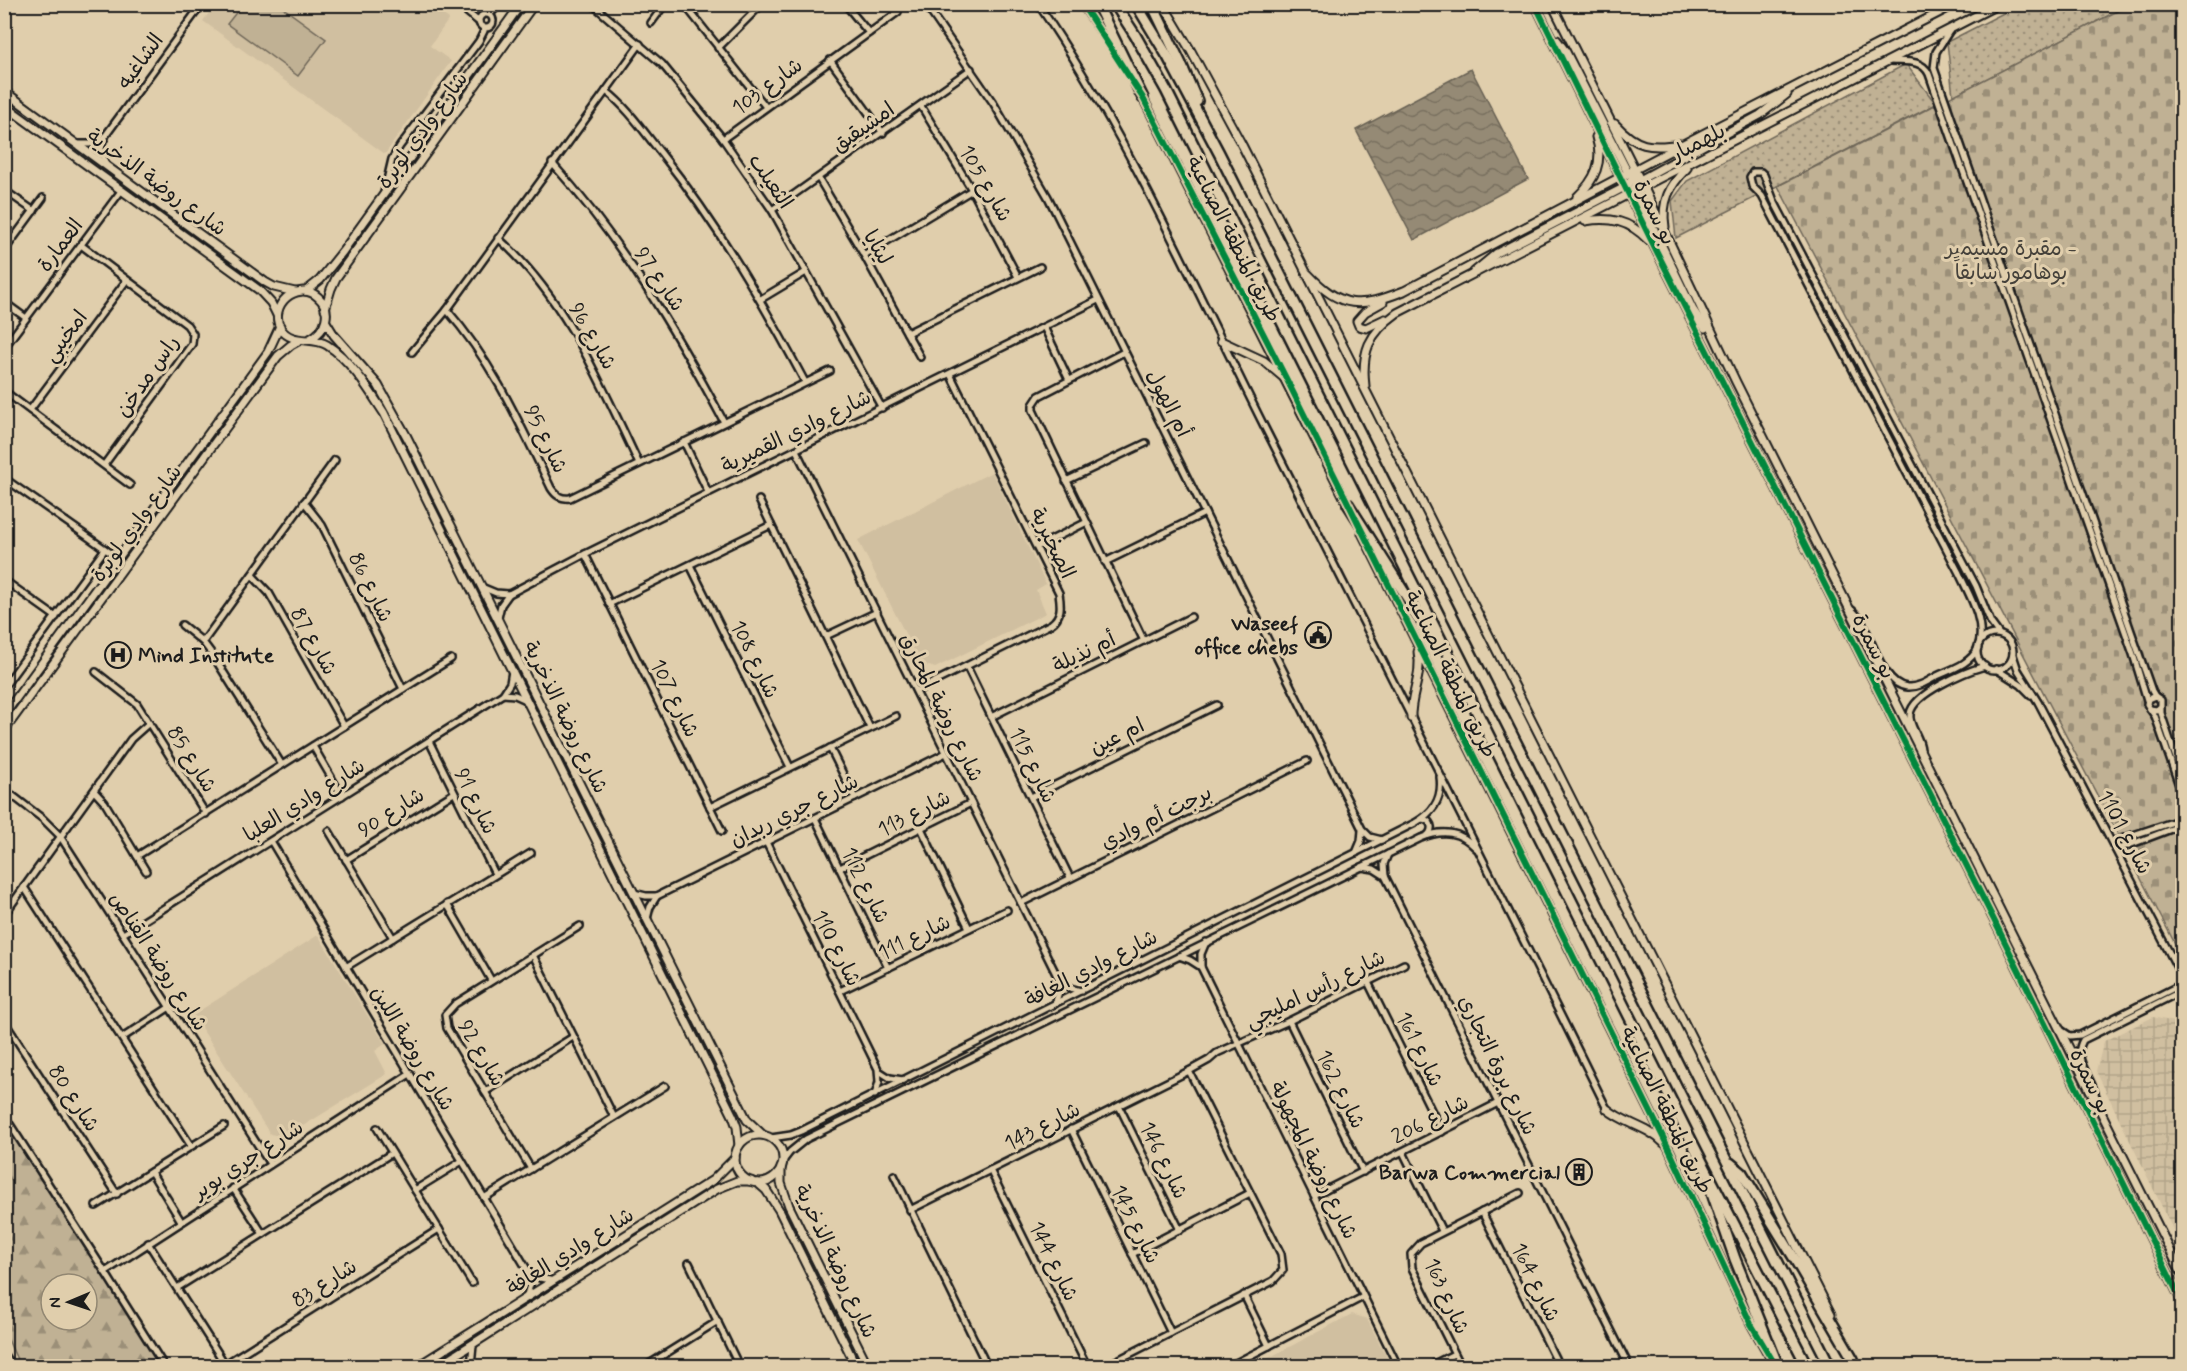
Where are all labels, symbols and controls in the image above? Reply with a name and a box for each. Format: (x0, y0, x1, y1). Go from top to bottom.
street label: الشاغيه (111, 28, 171, 95)
street label: شارع 103 (727, 52, 809, 122)
street label: شارع وادي لوبرة (371, 66, 475, 195)
street label: امشيقيق (826, 96, 901, 160)
street label: بلهمبار (1665, 117, 1730, 169)
street label: شارع روضة الذخرية (81, 123, 232, 243)
street label: شارع 105 (952, 140, 1018, 227)
street label: الثعيلب (741, 148, 799, 215)
street label: طريق المنطقة الصناعية (1179, 152, 1287, 327)
street label: بو سمرة (1626, 175, 1682, 250)
street label: العمارة (32, 213, 90, 278)
street label: ليثايا (856, 225, 898, 270)
park label: مقبرة مسيمير - بوهامور سابقاً (1943, 235, 2077, 287)
street label: شارع 97 (627, 242, 691, 317)
street label: شارع 96 (562, 298, 623, 375)
street label: امخيبي (37, 305, 98, 371)
street label: راس مدخن (109, 330, 186, 423)
street label: أم الهول (1138, 365, 1197, 443)
street label: شارع وادي القميرية (717, 383, 876, 480)
street label: شارع 95 (517, 401, 574, 478)
street label: شارع وادي لوبرة (85, 459, 189, 588)
street label: الصخبرية (1023, 503, 1081, 584)
street label: شارع 86 (341, 548, 399, 627)
street label: طريق المنطقة الصناعية (1397, 586, 1503, 763)
street label: شارع 87 (283, 603, 343, 680)
street label: بو سمرة (1845, 609, 1901, 684)
place label: Waseef office chebs (1194, 610, 1299, 662)
street label: شارع 108 (723, 616, 785, 703)
public building icon: Waseef office chebs (1303, 620, 1333, 650)
street label: أم نذيلة (1048, 626, 1121, 681)
street label: شارع روضة المحارق (893, 628, 989, 787)
street label: شارع روضة الذخرية (516, 636, 614, 798)
hospital icon: Mind Institute (103, 640, 133, 670)
place label: Mind Institute (138, 642, 275, 670)
street label: شارع 107 (643, 654, 705, 742)
street label: ام عين (1085, 712, 1150, 763)
street label: شارع 85 (160, 721, 223, 798)
street label: شارع 115 (1002, 723, 1062, 808)
street label: شارع وادي العلبا (238, 752, 371, 849)
street label: شارع 91 (447, 764, 503, 839)
street label: شارع جري ربدان (726, 768, 863, 854)
street label: برجت أم وادي (1096, 779, 1217, 858)
street label: شارع 90 (353, 782, 430, 844)
street label: شارع 113 (873, 784, 956, 844)
street label: شارع 1101 (2090, 785, 2158, 879)
street label: شارع 112 (835, 842, 896, 928)
street label: شارع روضة القناص (103, 886, 214, 1037)
street label: شارع 110 (805, 905, 867, 991)
street label: شارع 111 (873, 908, 956, 968)
street label: شارع وادي الغافة (1020, 923, 1163, 1014)
street label: شارع رأس امليجي (1241, 944, 1392, 1039)
street label: شارع روضة اللبن (364, 981, 461, 1116)
street label: شارع بروة التجاري (1451, 991, 1543, 1140)
street label: شارع 161 (1389, 1007, 1449, 1092)
street label: شارع 92 (451, 1015, 511, 1092)
street label: طريق المنطقة الصناعية (1613, 1022, 1719, 1199)
street label: بو سمرة (2062, 1044, 2118, 1119)
street label: شارع 162 (1309, 1045, 1371, 1134)
street label: شارع 80 (41, 1059, 105, 1138)
street label: شارع روضة المجهولة (1263, 1077, 1364, 1244)
street label: شارع 206 (1387, 1089, 1474, 1151)
street label: شارع 143 (1000, 1096, 1085, 1158)
street label: شارع جري بوير (186, 1114, 309, 1207)
street label: شارع 146 (1132, 1117, 1194, 1204)
building icon: Barwa Commercial (1564, 1157, 1594, 1187)
place label: Barwa Commercial (1379, 1159, 1560, 1187)
street label: شارع روضة الذخرية (787, 1180, 883, 1343)
street label: شارع 145 (1104, 1180, 1166, 1269)
street label: شارع وادي الغافة (501, 1201, 640, 1302)
street label: شارع 144 (1022, 1217, 1084, 1306)
street label: شارع 164 (1504, 1238, 1566, 1327)
street label: شارع 83 (287, 1253, 362, 1315)
street label: شارع 163 (1417, 1254, 1475, 1339)
north arrow (39, 1272, 99, 1332)
text: N (45, 1297, 66, 1308)

